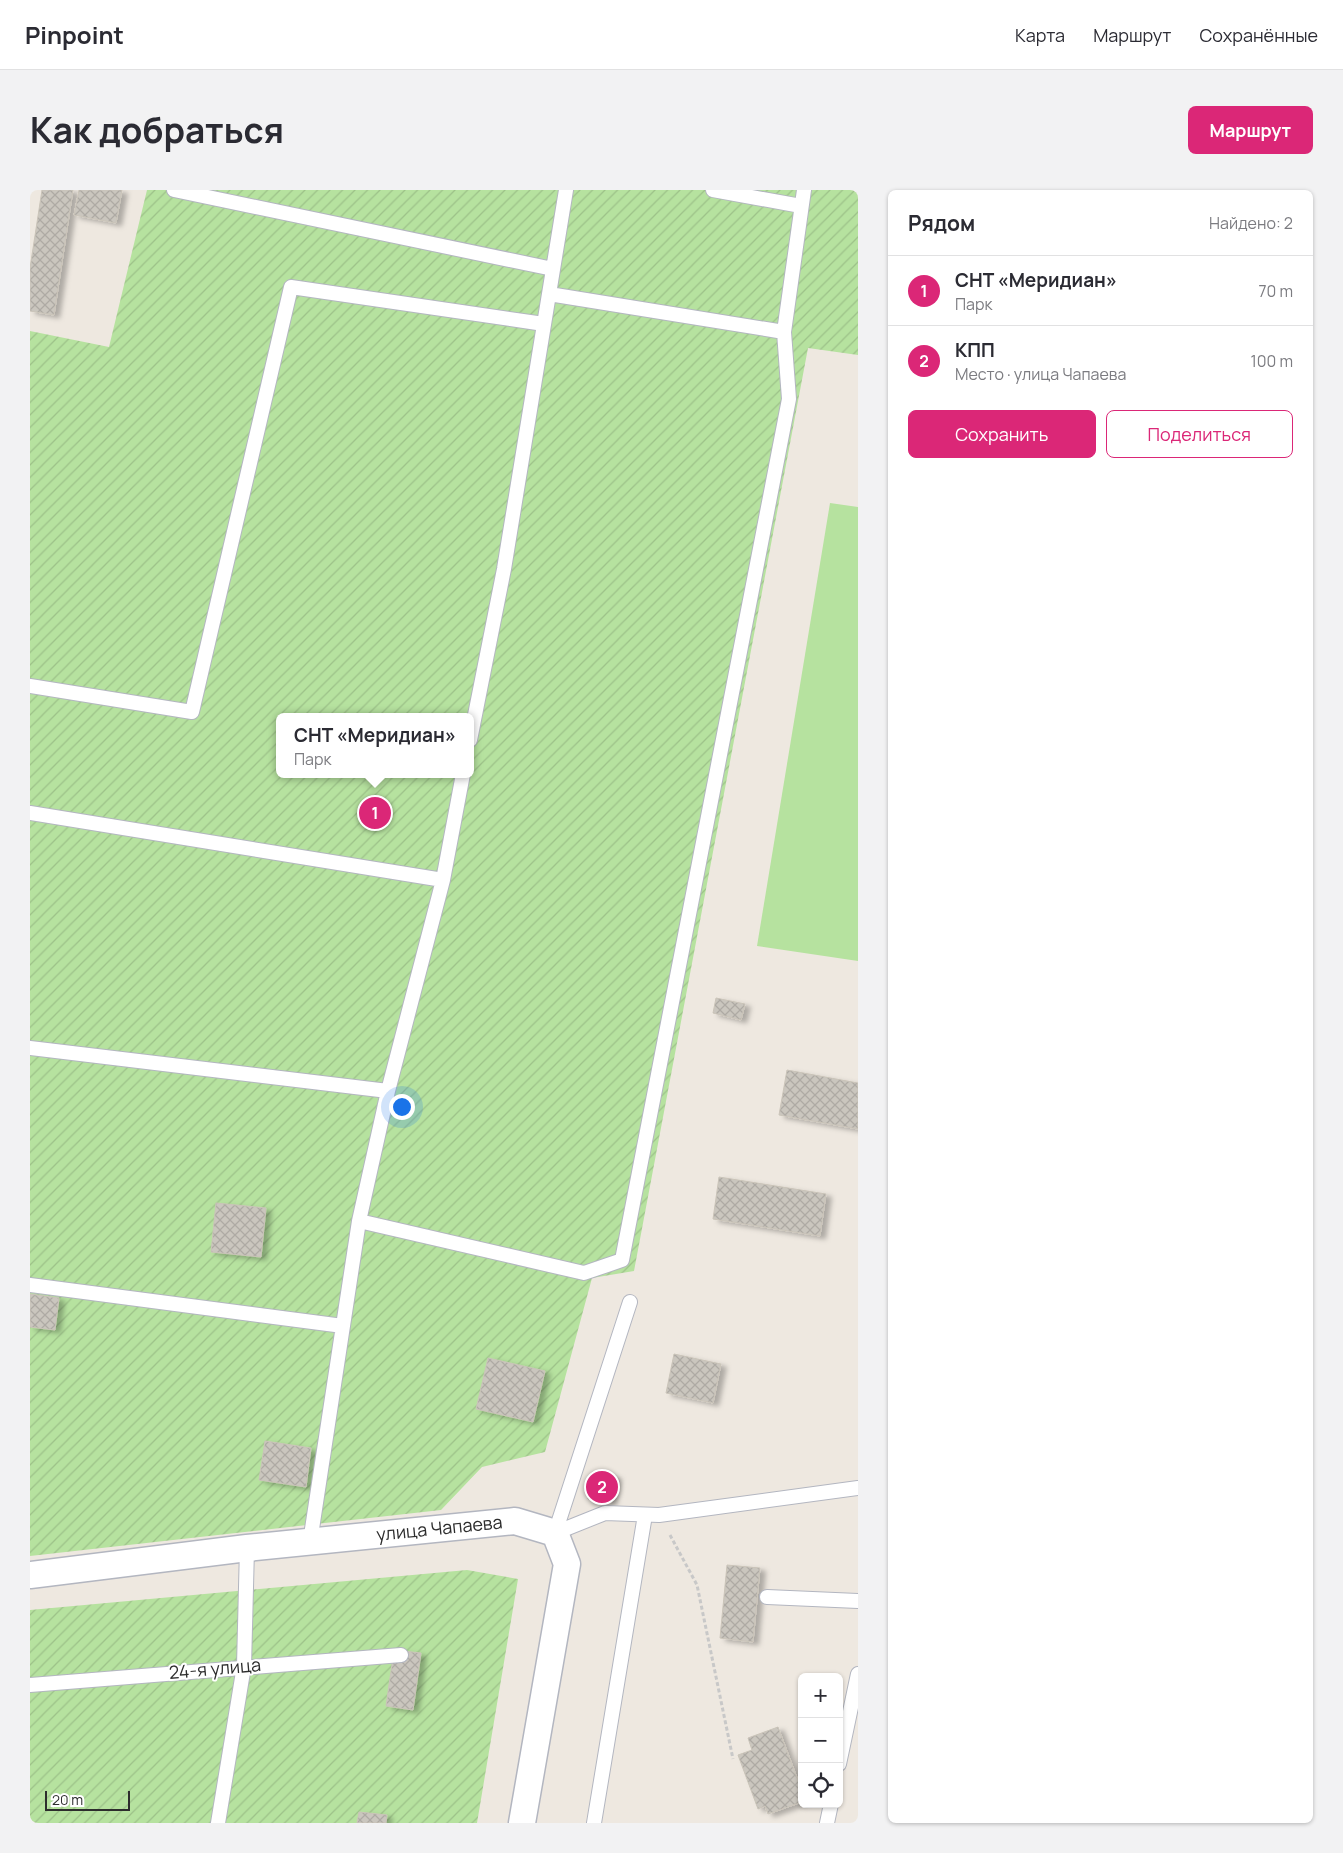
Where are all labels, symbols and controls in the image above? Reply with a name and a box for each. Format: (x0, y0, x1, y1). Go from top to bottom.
text: Pinpoint (25, 18, 124, 51)
text: Карта (1015, 23, 1065, 47)
text: Маршрут (1093, 23, 1171, 47)
text: Сохранённые (1199, 23, 1318, 47)
text: Как добраться (30, 106, 284, 154)
button: Маршрут (1188, 106, 1313, 154)
text: Рядом (908, 209, 975, 237)
text: Найдено: 2 (1209, 212, 1293, 234)
text: СНТ «Меридиан» (955, 267, 1117, 293)
text: 1 (920, 280, 928, 302)
text: 70 m (1258, 280, 1293, 302)
text: Парк (955, 293, 992, 315)
text: КПП (955, 337, 995, 363)
text: 2 (919, 350, 929, 372)
text: 100 m (1250, 350, 1293, 372)
text: Место · улица Чапаева (955, 363, 1126, 385)
button: Сохранить (908, 410, 1096, 458)
button: Поделиться (1106, 410, 1293, 458)
popup (276, 713, 474, 778)
text: СНТ «Меридиан» (294, 722, 456, 748)
text: Парк (294, 748, 331, 770)
pin: 1 (359, 794, 391, 832)
your location (389, 1094, 415, 1120)
pin: 2 (586, 1468, 618, 1506)
street label: улица Чапаева (375, 1509, 503, 1546)
street label: 24-я улица (168, 1652, 262, 1684)
map controls (798, 1673, 843, 1808)
button: + (798, 1673, 843, 1718)
button: − (798, 1718, 843, 1763)
button: locate (798, 1763, 843, 1808)
scale bar (45, 1788, 130, 1811)
text: 20 m (52, 1790, 83, 1809)

